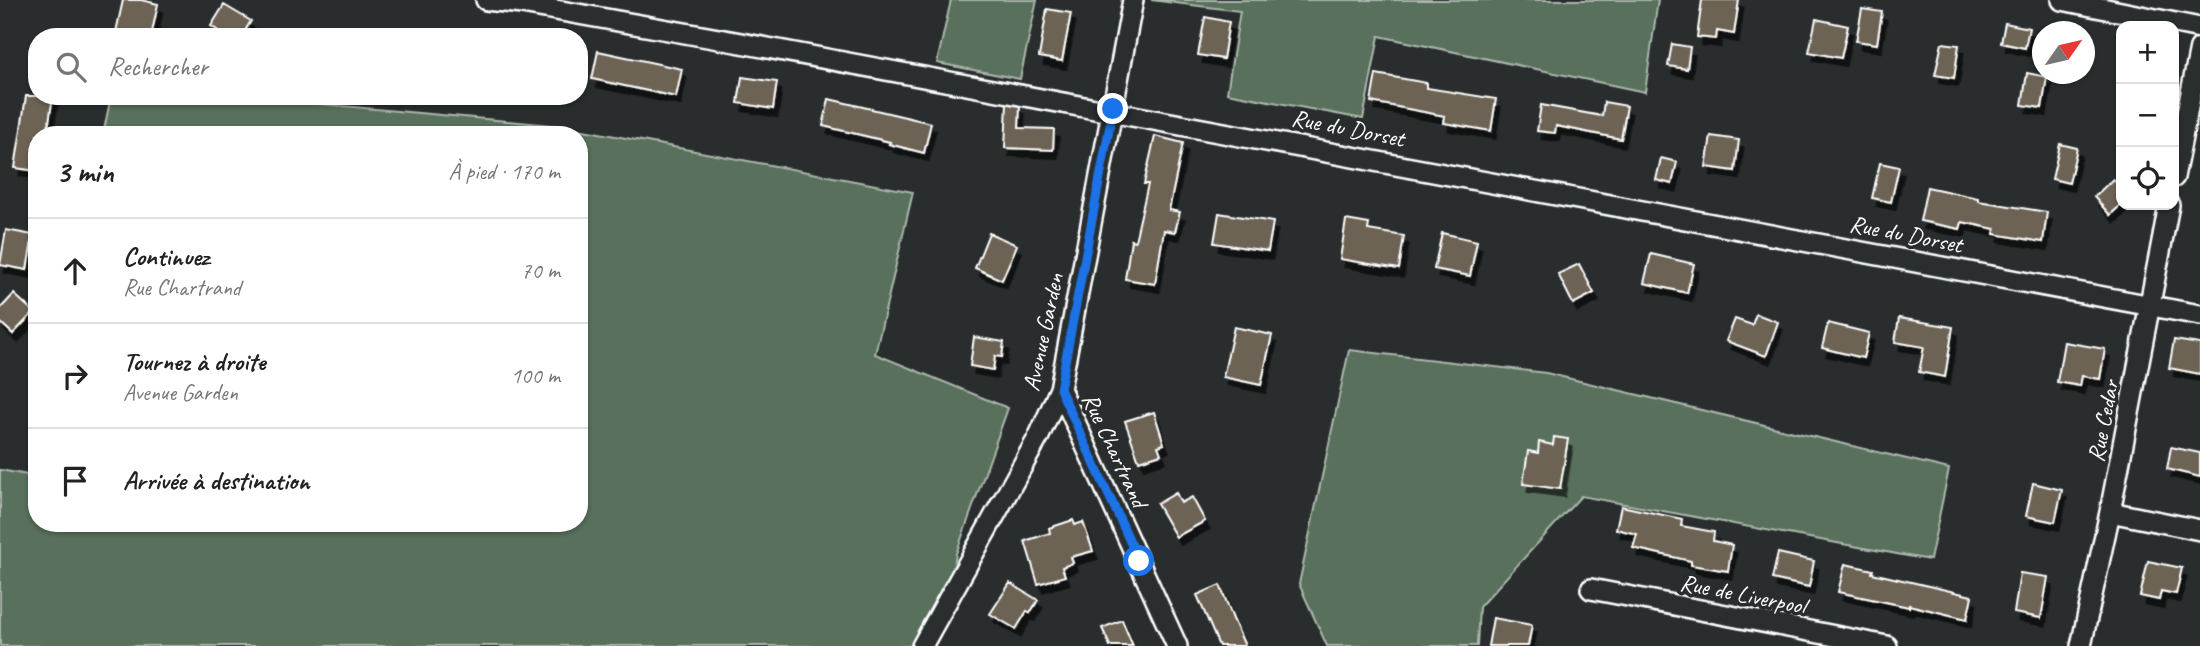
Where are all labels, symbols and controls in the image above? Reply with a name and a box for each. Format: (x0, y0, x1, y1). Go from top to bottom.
north arrow (2032, 21, 2095, 84)
map controls (2116, 21, 2179, 210)
button: + (2116, 21, 2179, 84)
search box (28, 28, 588, 105)
icon: search (52, 48, 90, 86)
text: Rechercher (108, 50, 208, 83)
button: − (2116, 84, 2179, 147)
route end (1097, 93, 1128, 124)
street label: Rue du Dorset (1289, 102, 1409, 154)
button: locate (2116, 147, 2179, 210)
text: 3 min (56, 153, 113, 191)
text: À pied · 170 m (448, 157, 560, 186)
street label: Rue du Dorset (1847, 208, 1967, 260)
text: Continuez (123, 240, 209, 273)
icon: ahead (56, 252, 94, 290)
text: 70 m (521, 256, 560, 285)
street label: Avenue Garden (1016, 270, 1070, 394)
text: Rue Chartrand (123, 273, 241, 302)
text: Tournez à droite (123, 345, 265, 378)
icon: right (56, 357, 94, 395)
text: 100 m (511, 361, 560, 390)
street label: Rue Cedar (2080, 375, 2126, 464)
text: Avenue Garden (123, 378, 238, 407)
street label: Rue Chartrand (1075, 388, 1156, 515)
icon: arrive (56, 462, 94, 500)
text: Arrivée à destination (123, 464, 309, 497)
route start (1123, 545, 1154, 576)
street label: Rue de Liverpool (1678, 567, 1812, 622)

